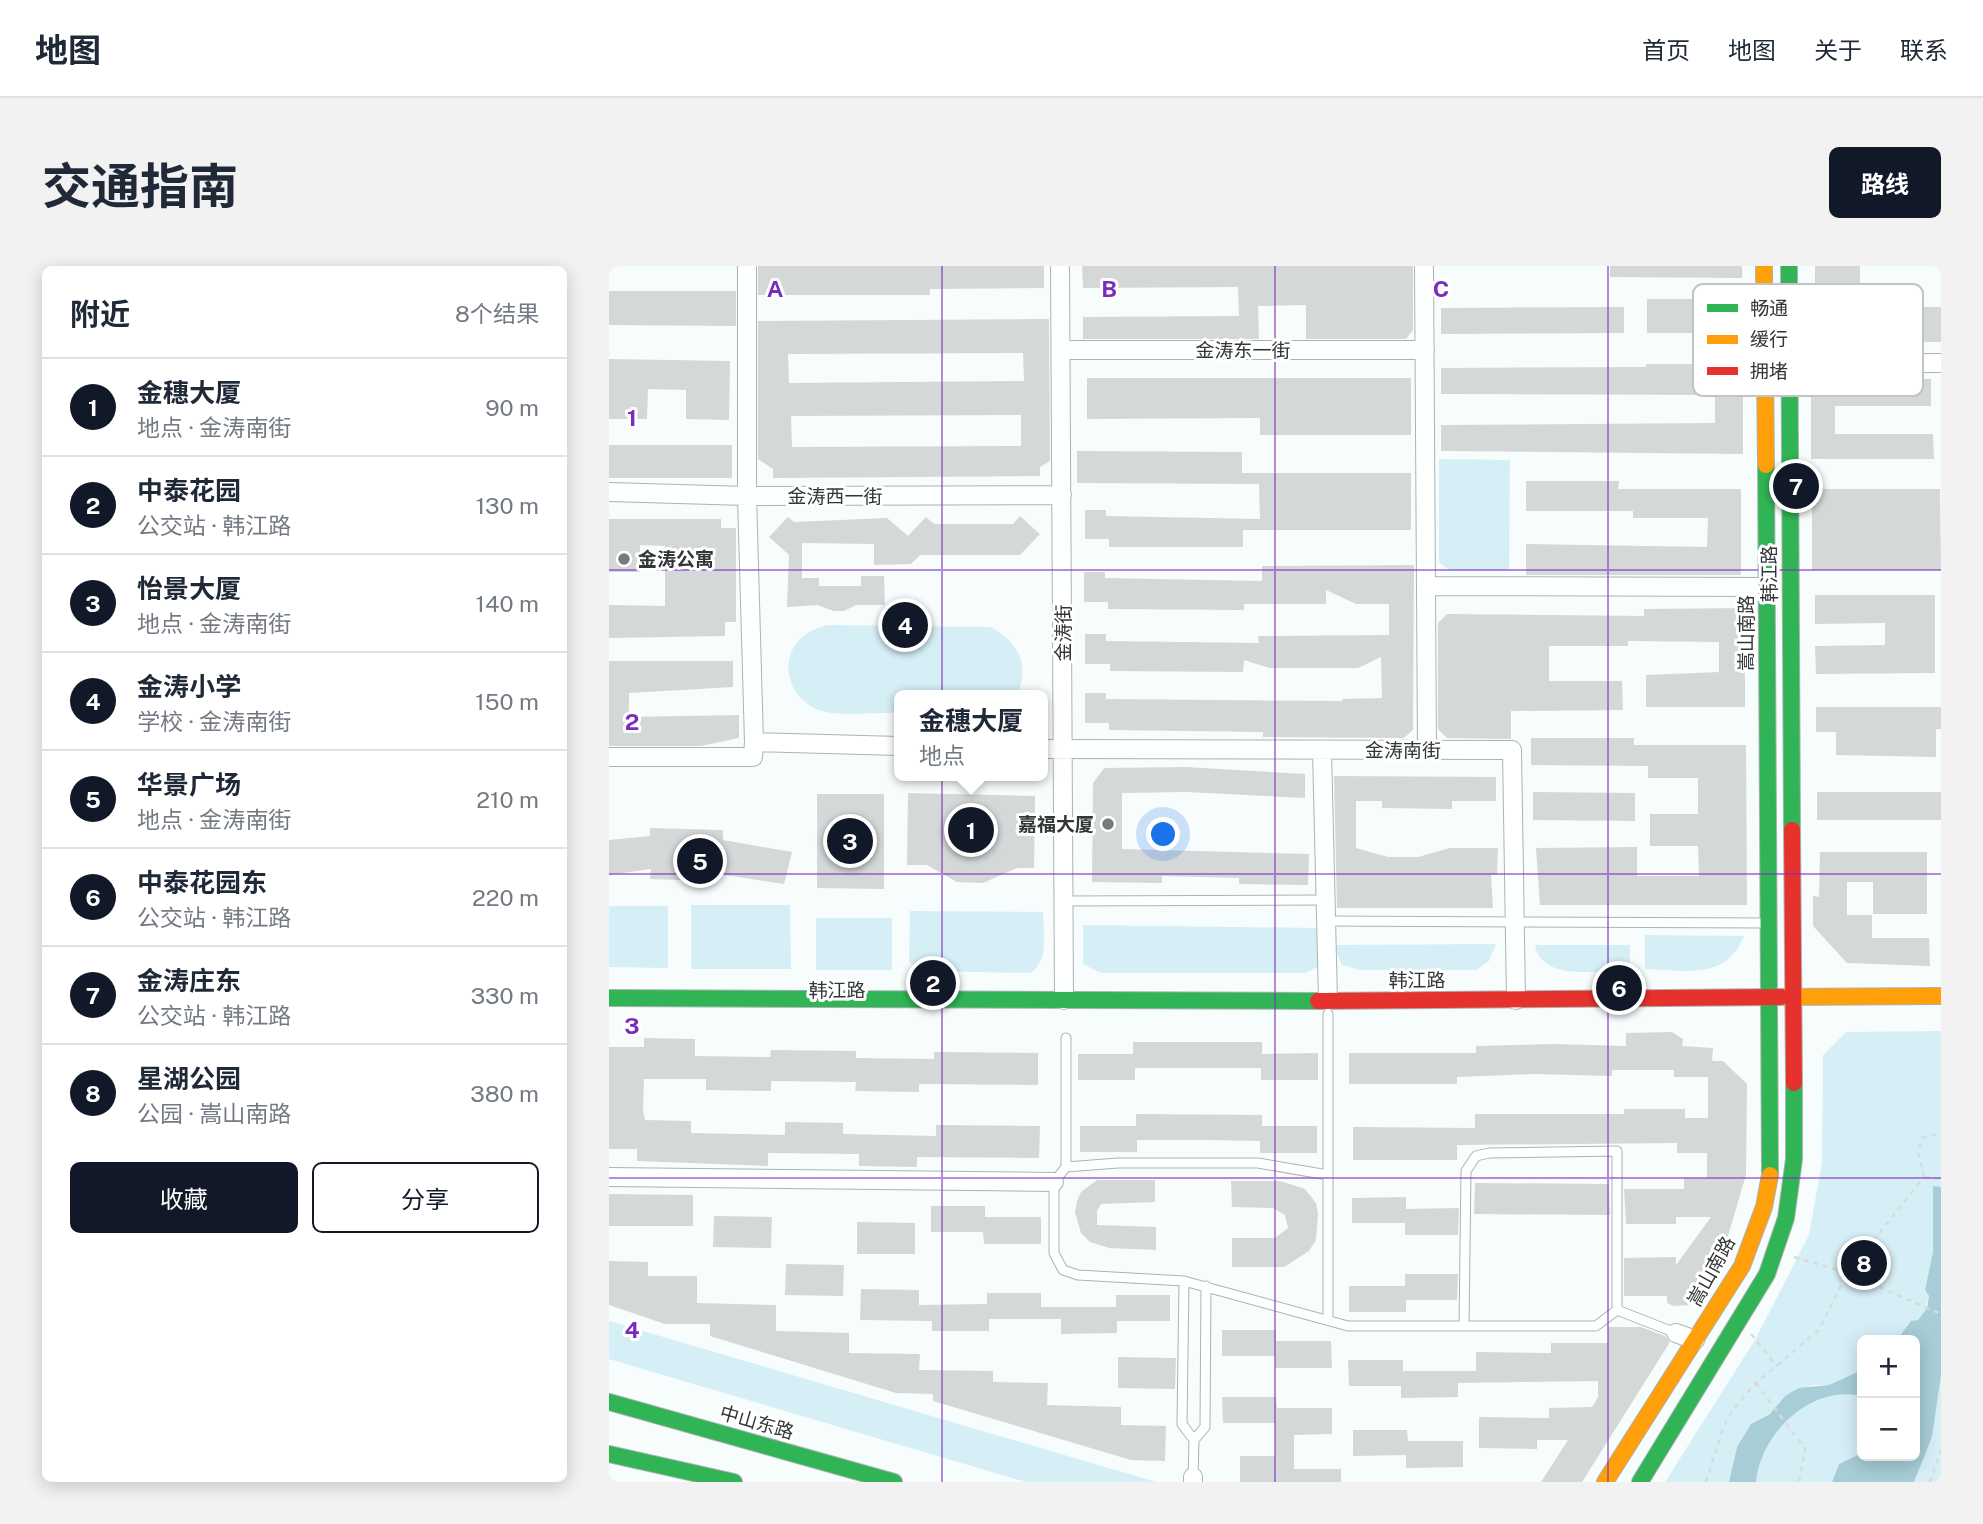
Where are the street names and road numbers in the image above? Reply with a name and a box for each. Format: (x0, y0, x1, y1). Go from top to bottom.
street label: 金涛东一街 (1195, 339, 1291, 361)
street label: 金涛西一街 (787, 485, 883, 507)
street label: 韩江路 (1758, 545, 1780, 603)
street label: 嵩山南路 (1735, 595, 1757, 671)
street label: 金涛街 (1052, 604, 1074, 662)
street label: 金涛南街 (1365, 739, 1441, 761)
street label: 韩江路 (1388, 969, 1446, 991)
street label: 韩江路 (808, 979, 866, 1001)
street label: 嵩山南路 (1683, 1232, 1739, 1310)
street label: 中山东路 (717, 1401, 797, 1443)

